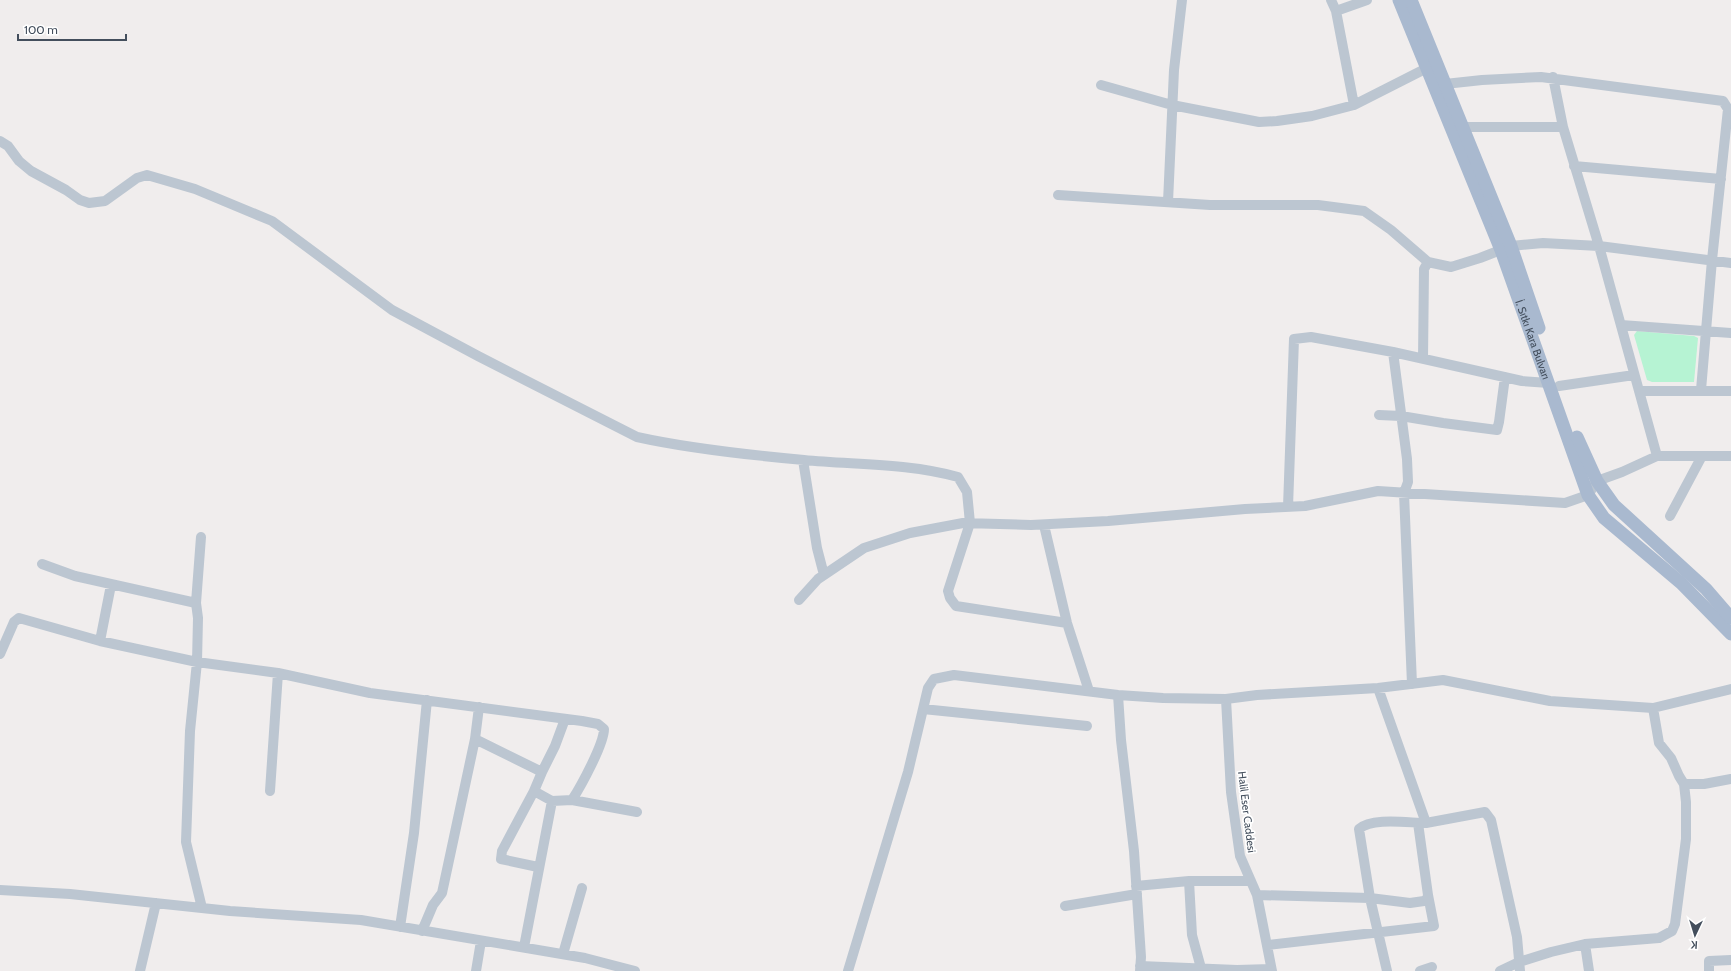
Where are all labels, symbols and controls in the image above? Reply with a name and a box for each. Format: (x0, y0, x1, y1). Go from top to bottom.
scale bar (18, 16, 126, 42)
text: 100 m (24, 22, 58, 37)
street label: İ. Sıtkı Kara Bulvarı (1512, 298, 1553, 381)
street label: Halil Eser Caddesi (1235, 770, 1259, 854)
north arrow (1675, 915, 1715, 955)
text: K (1690, 938, 1698, 952)

